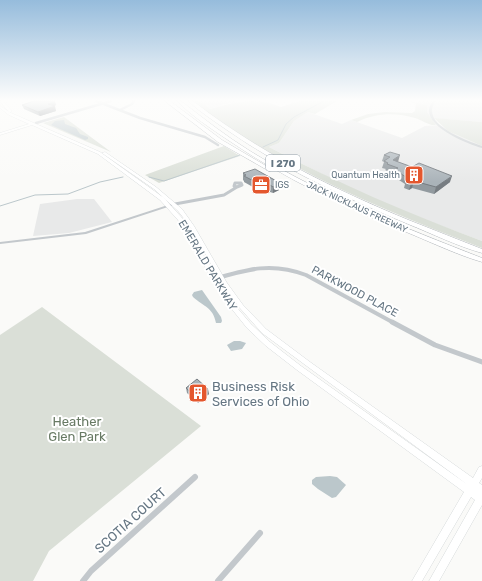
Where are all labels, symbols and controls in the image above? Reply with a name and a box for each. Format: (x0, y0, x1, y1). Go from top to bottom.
road number: I 270 (266, 155, 300, 171)
building icon: Quantum Health (403, 164, 425, 186)
place label: Quantum Health (331, 170, 400, 180)
office icon: IGS (250, 174, 272, 196)
street label: JACK NICKLAUS FREEWAY (305, 179, 409, 235)
place label: IGS (275, 180, 290, 190)
street label: EMERALD PARKWAY (175, 218, 240, 313)
street label: PARKWOOD PLACE (309, 263, 401, 320)
place label: Business Risk Services of Ohio (212, 379, 310, 409)
building icon: Business Risk Services of Ohio (187, 382, 209, 404)
park label: Heather Glen Park (48, 414, 106, 444)
street label: SCOTIA COURT (92, 484, 169, 556)

